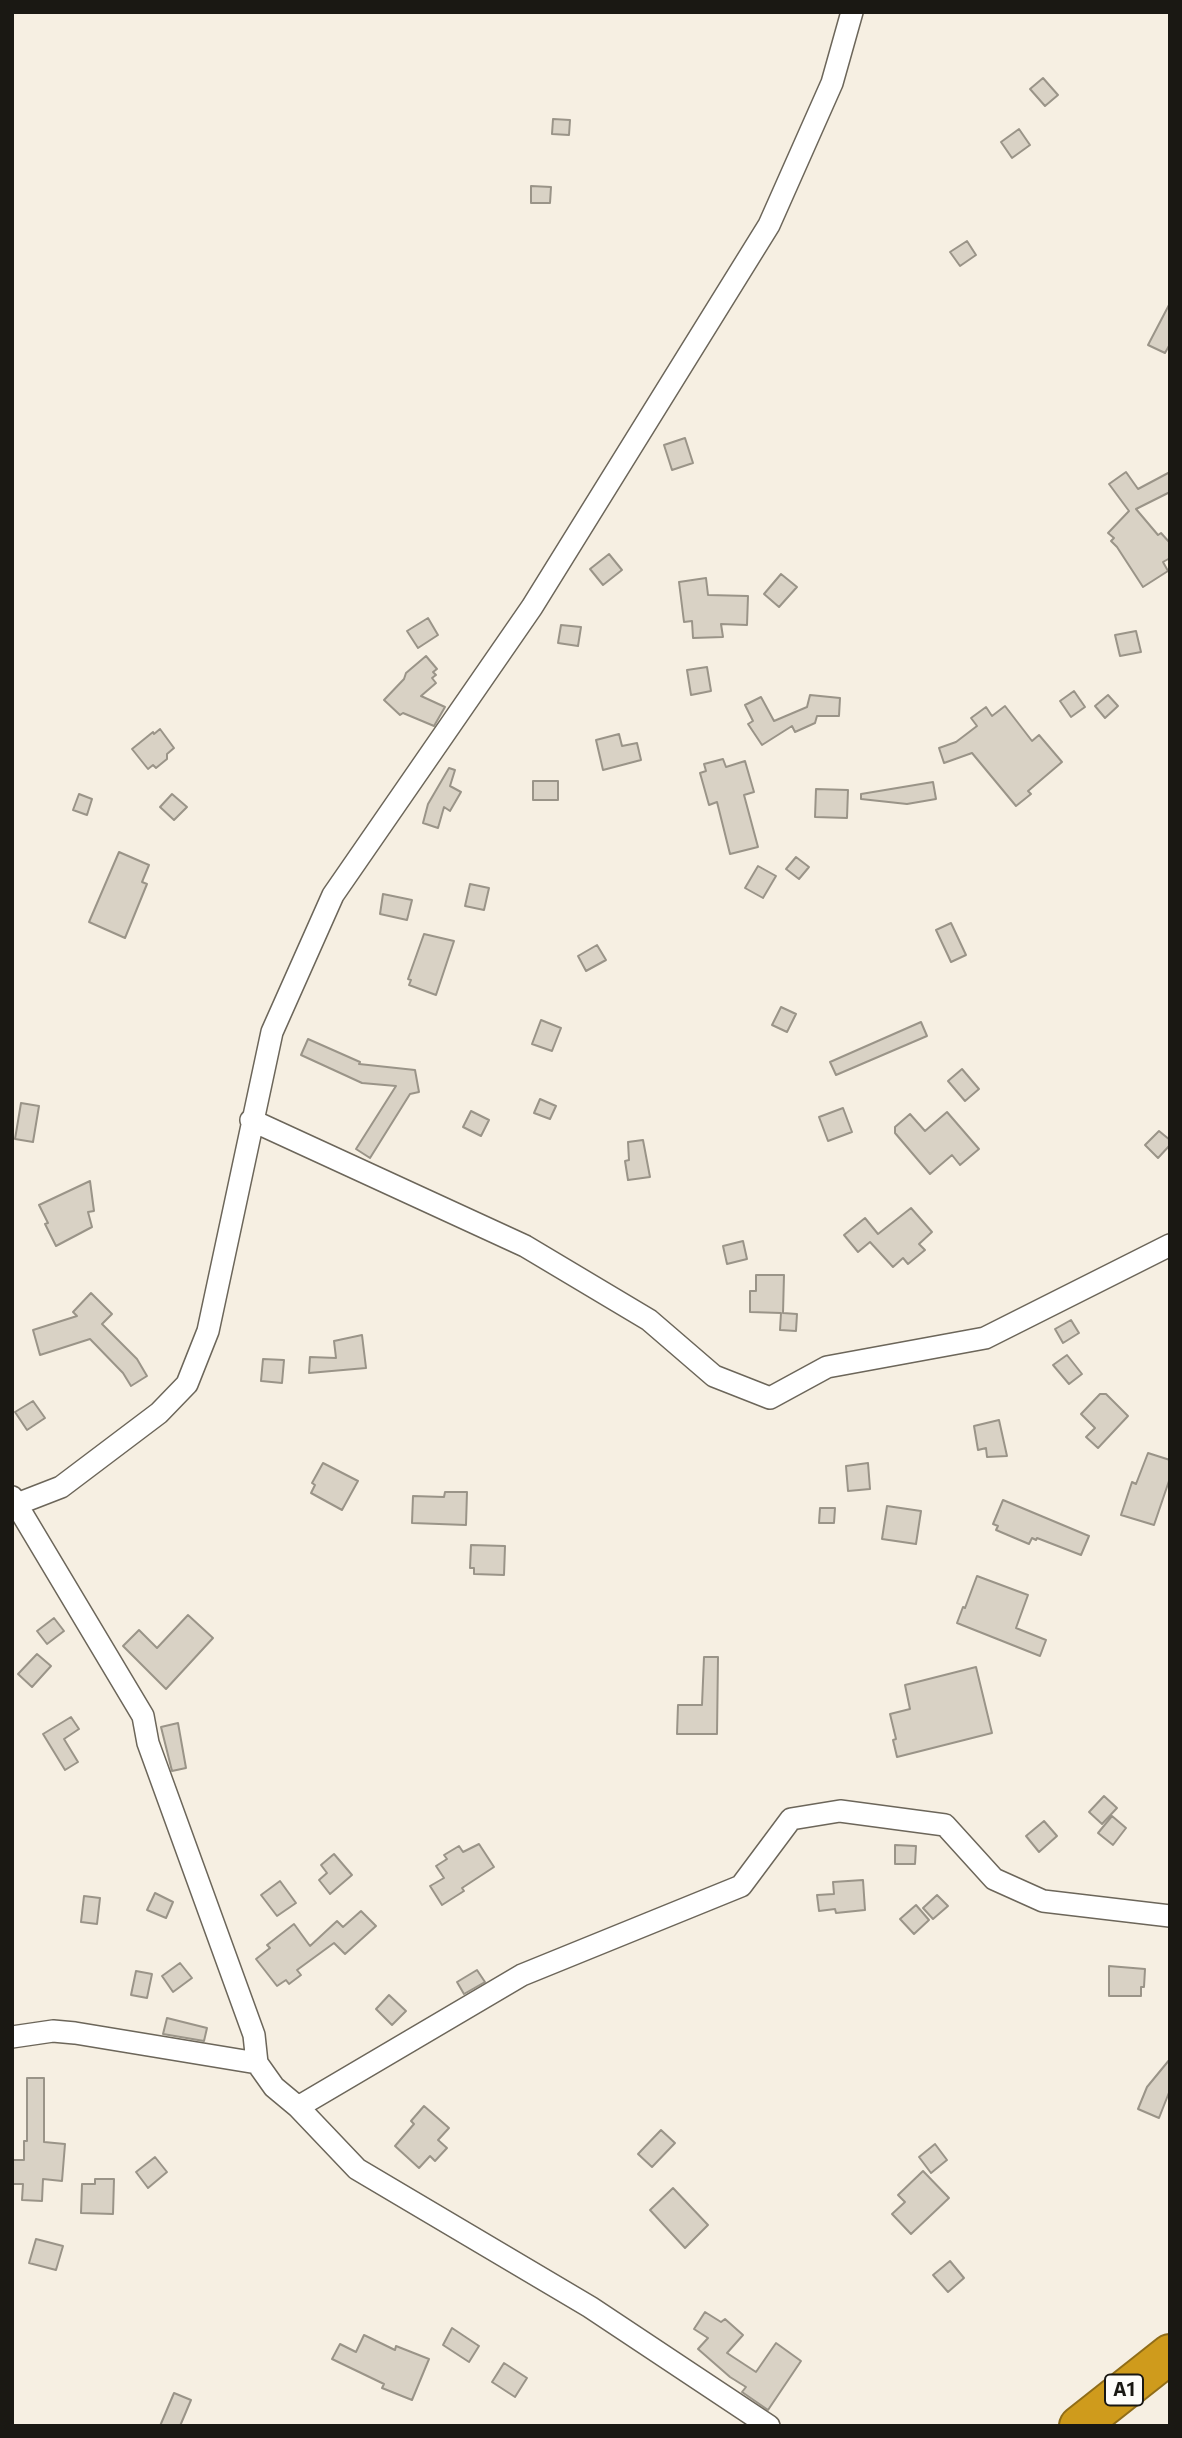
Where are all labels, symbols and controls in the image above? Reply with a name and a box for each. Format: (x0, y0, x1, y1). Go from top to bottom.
road number: A1 (1105, 2374, 1143, 2406)

